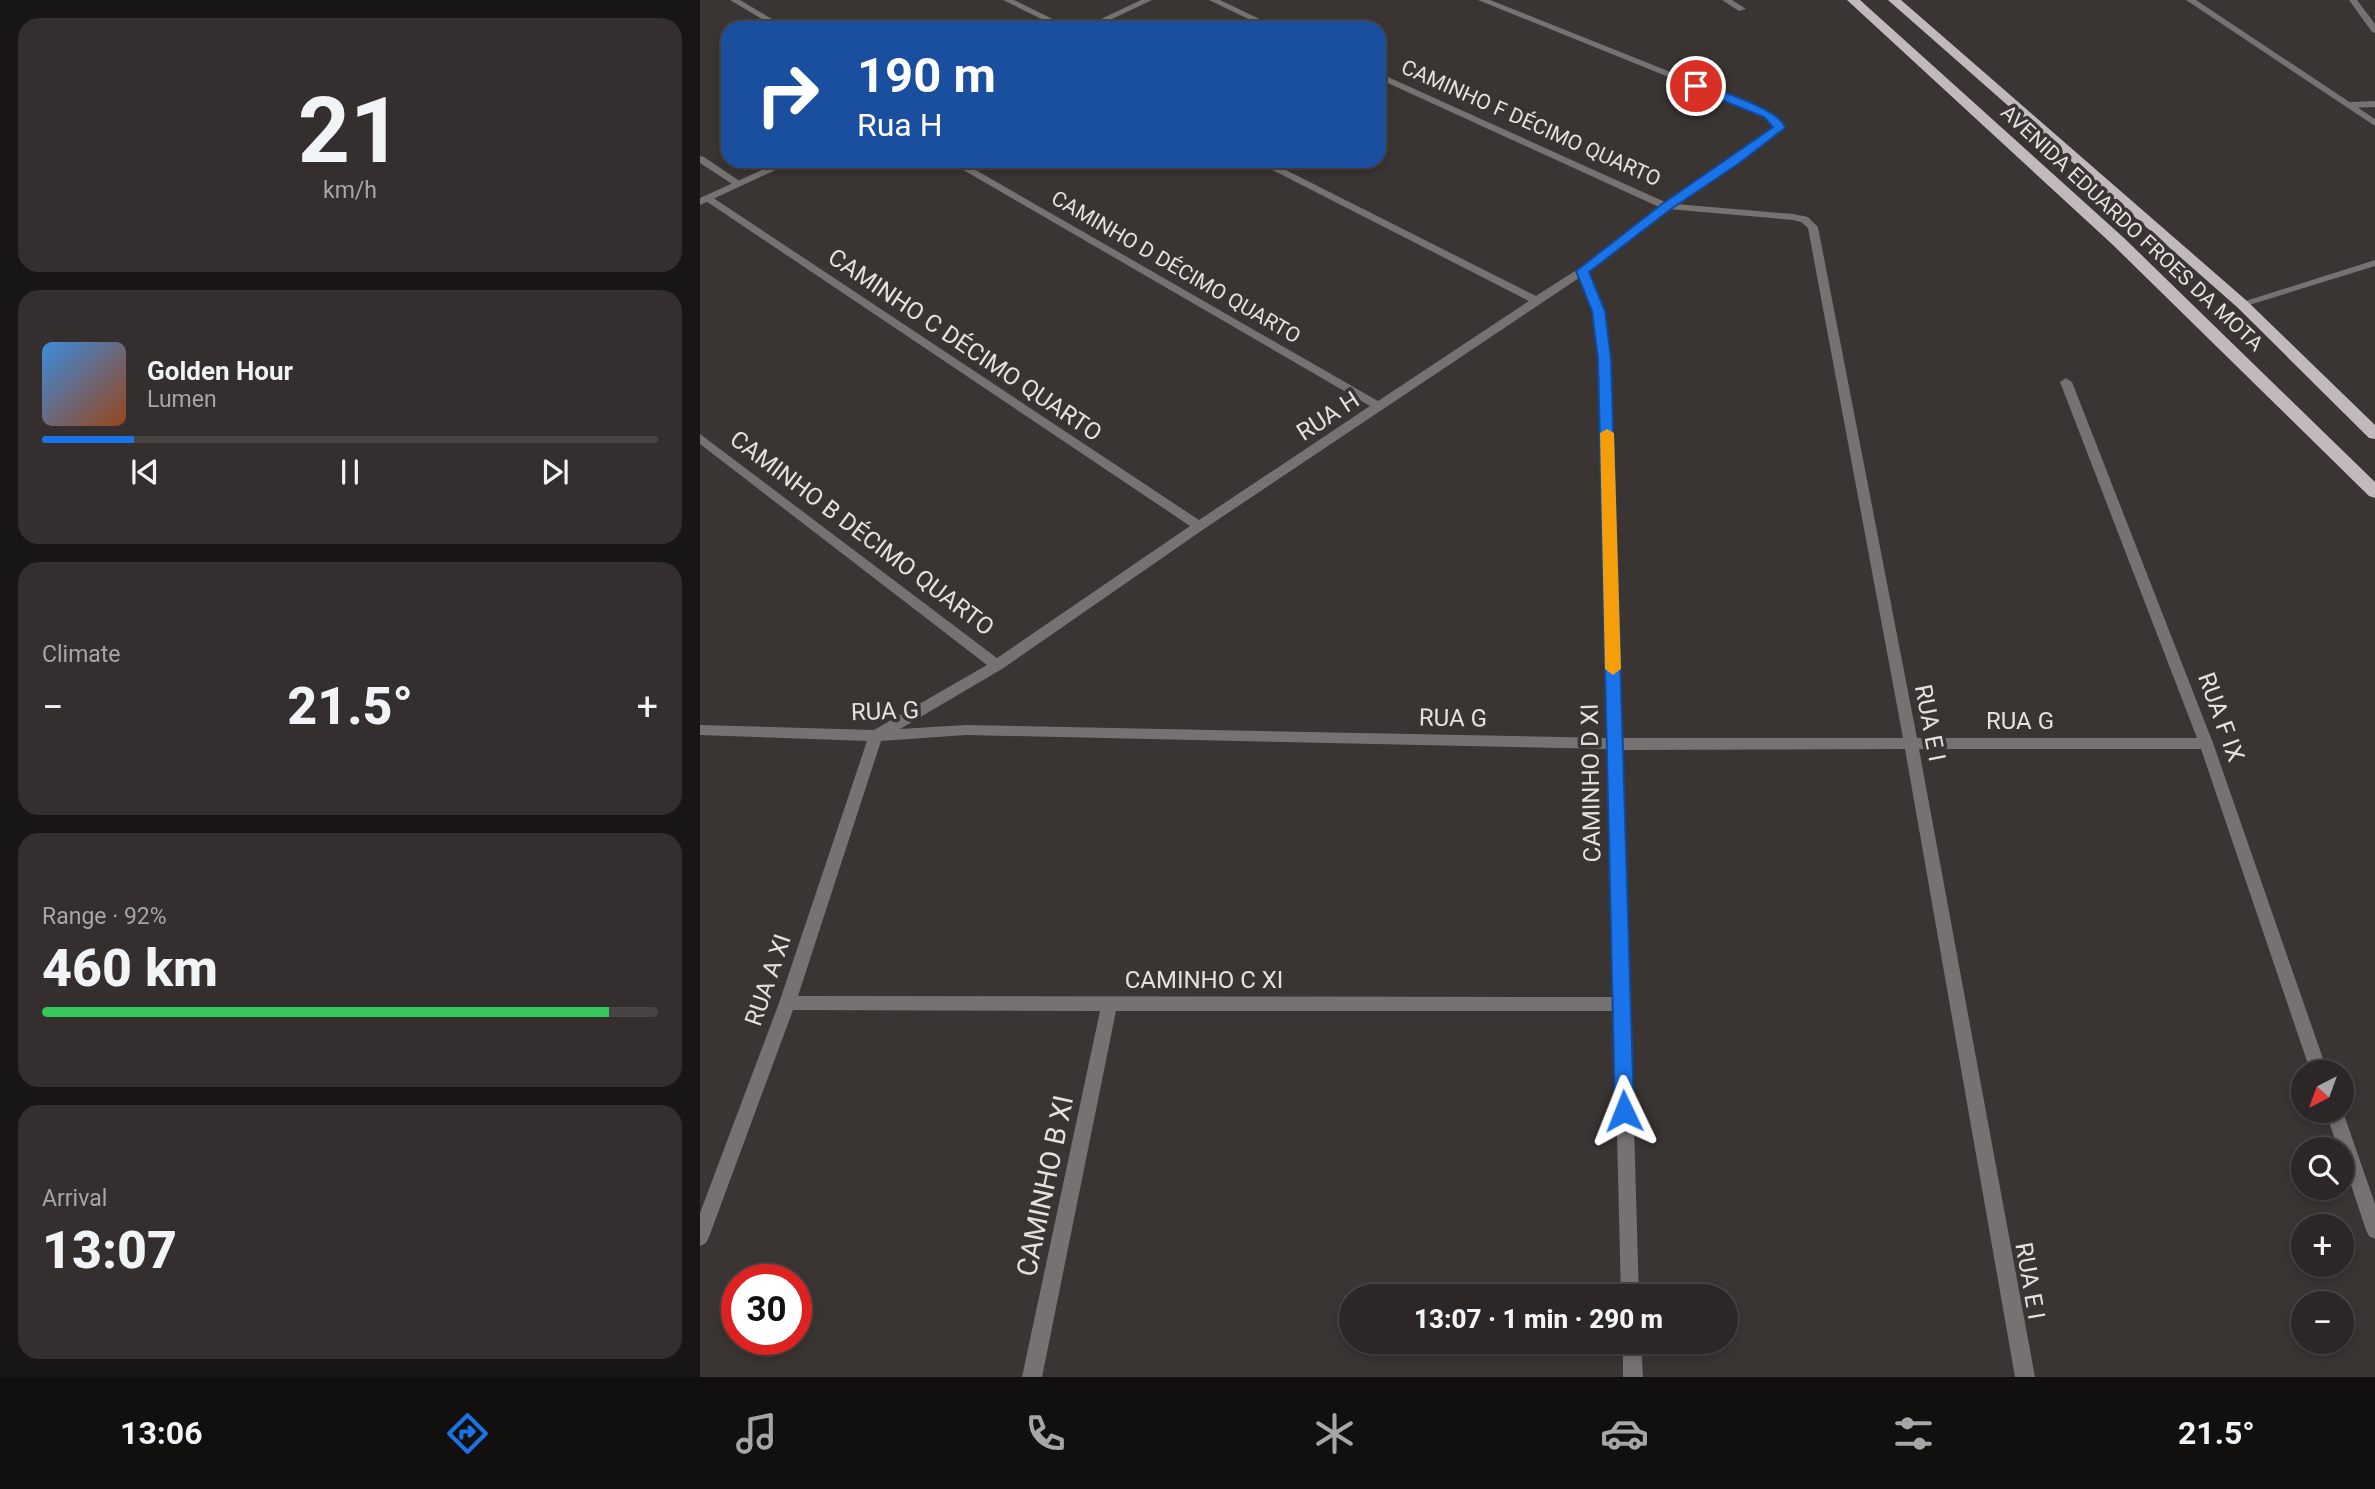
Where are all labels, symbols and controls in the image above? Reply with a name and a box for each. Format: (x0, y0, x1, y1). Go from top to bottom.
text: 190 m (857, 47, 996, 104)
icon: right (742, 49, 833, 140)
street label: CAMINHO F DÉCIMO QUARTO (1398, 55, 1664, 191)
pin (1666, 56, 1726, 116)
icon: arrive (1677, 67, 1715, 105)
text: 21 (298, 78, 402, 184)
street label: AVENIDA EDUARDO FROES DA MOTA (1996, 100, 2268, 356)
text: Rua H (857, 106, 943, 144)
text: km/h (323, 177, 377, 204)
street label: CAMINHO D DÉCIMO QUARTO (1047, 186, 1305, 348)
street label: CAMINHO C DÉCIMO QUARTO (823, 243, 1107, 447)
text: Golden Hour (147, 356, 293, 386)
text: Lumen (147, 386, 217, 413)
street label: RUA H (1292, 386, 1364, 446)
street label: CAMINHO B DÉCIMO QUARTO (725, 425, 999, 641)
icon: previous (126, 453, 164, 491)
icon: pause (331, 453, 369, 491)
icon: next (536, 453, 574, 491)
text: Climate (42, 641, 121, 668)
street label: RUA F IX (2192, 669, 2250, 765)
text: 21.5° (287, 676, 413, 737)
street label: RUA E I (1909, 682, 1951, 764)
text: − (42, 685, 64, 729)
text: + (636, 685, 658, 729)
street label: RUA G (851, 696, 919, 726)
street label: RUA G (1419, 703, 1487, 733)
street label: CAMINHO D XI (1576, 703, 1606, 863)
street label: RUA G (1986, 707, 2054, 735)
text: Range · 92% (42, 903, 167, 930)
street label: RUA A XI (739, 931, 797, 1029)
text: 460 km (42, 938, 218, 999)
street label: CAMINHO C XI (1125, 966, 1283, 994)
north arrow (2291, 1060, 2354, 1124)
map controls (2291, 1060, 2354, 1354)
position arrow (1587, 1074, 1661, 1148)
street label: CAMINHO B XI (1010, 1092, 1080, 1280)
button: search (2291, 1137, 2354, 1200)
text: Arrival (42, 1185, 107, 1212)
button: + (2291, 1214, 2354, 1277)
text: 13:07 (42, 1220, 177, 1281)
street label: RUA E I (2009, 1240, 2051, 1322)
speed limit sign: 30 (721, 1264, 812, 1355)
button: − (2291, 1291, 2354, 1354)
text: 13:07 · 1 min · 290 m (1414, 1304, 1663, 1334)
icon: directions (443, 1409, 492, 1458)
icon: music (732, 1409, 781, 1458)
icon: phone (1021, 1409, 1070, 1458)
icon: climate (1310, 1409, 1359, 1458)
icon: car (1600, 1409, 1649, 1458)
icon: filters (1889, 1409, 1938, 1458)
text: 13:06 (120, 1414, 203, 1452)
text: 21.5° (2178, 1414, 2255, 1452)

